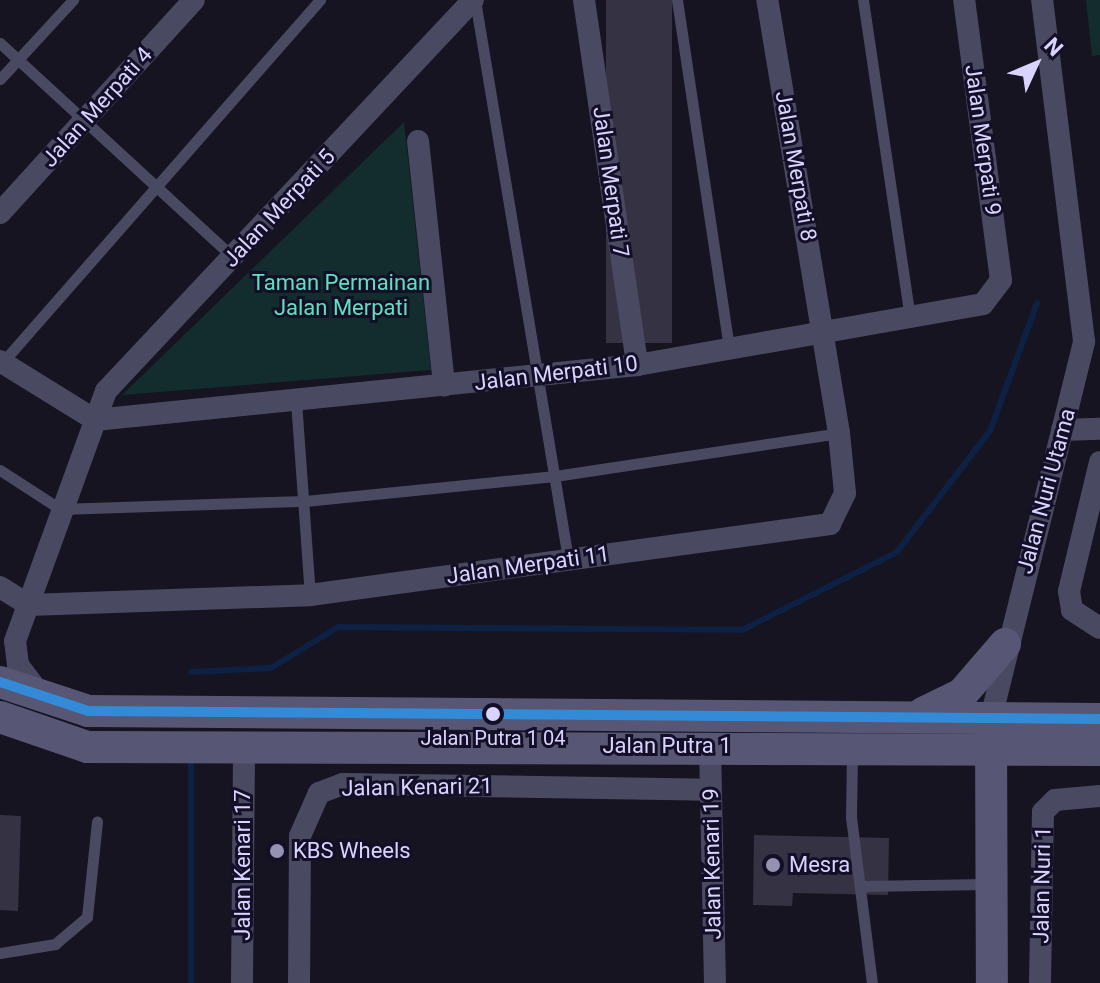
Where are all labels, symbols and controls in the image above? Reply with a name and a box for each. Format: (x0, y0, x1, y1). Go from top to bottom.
north arrow (996, 24, 1076, 104)
text: N (1039, 33, 1068, 61)
street label: Jalan Merpati 4 (36, 42, 158, 172)
street label: Jalan Merpati 9 (959, 63, 1007, 217)
street label: Jalan Merpati 8 (770, 89, 822, 243)
street label: Jalan Merpati 7 (587, 105, 635, 259)
street label: Jalan Merpati 5 (217, 143, 341, 273)
park label: Taman Permainan Jalan Merpati (252, 269, 430, 320)
street label: Jalan Merpati 10 (473, 350, 639, 396)
street label: Jalan Nuri Utama (1011, 406, 1081, 576)
street label: Jalan Merpati 11 (445, 540, 611, 590)
marker: Jalan Putra 1 04 (485, 706, 501, 722)
place label: Jalan Putra 1 04 (421, 726, 565, 750)
street label: Jalan Putra 1 (602, 733, 732, 759)
street label: Jalan Kenari 21 (341, 772, 493, 802)
street label: Jalan Kenari 19 (697, 788, 727, 940)
street label: Jalan Kenari 17 (230, 789, 256, 941)
street label: Jalan Nuri 1 (1028, 826, 1056, 944)
place label: KBS Wheels (293, 838, 411, 864)
marker: KBS Wheels (268, 842, 286, 860)
place label: Mesra (789, 852, 850, 878)
marker: Mesra (764, 856, 782, 874)

